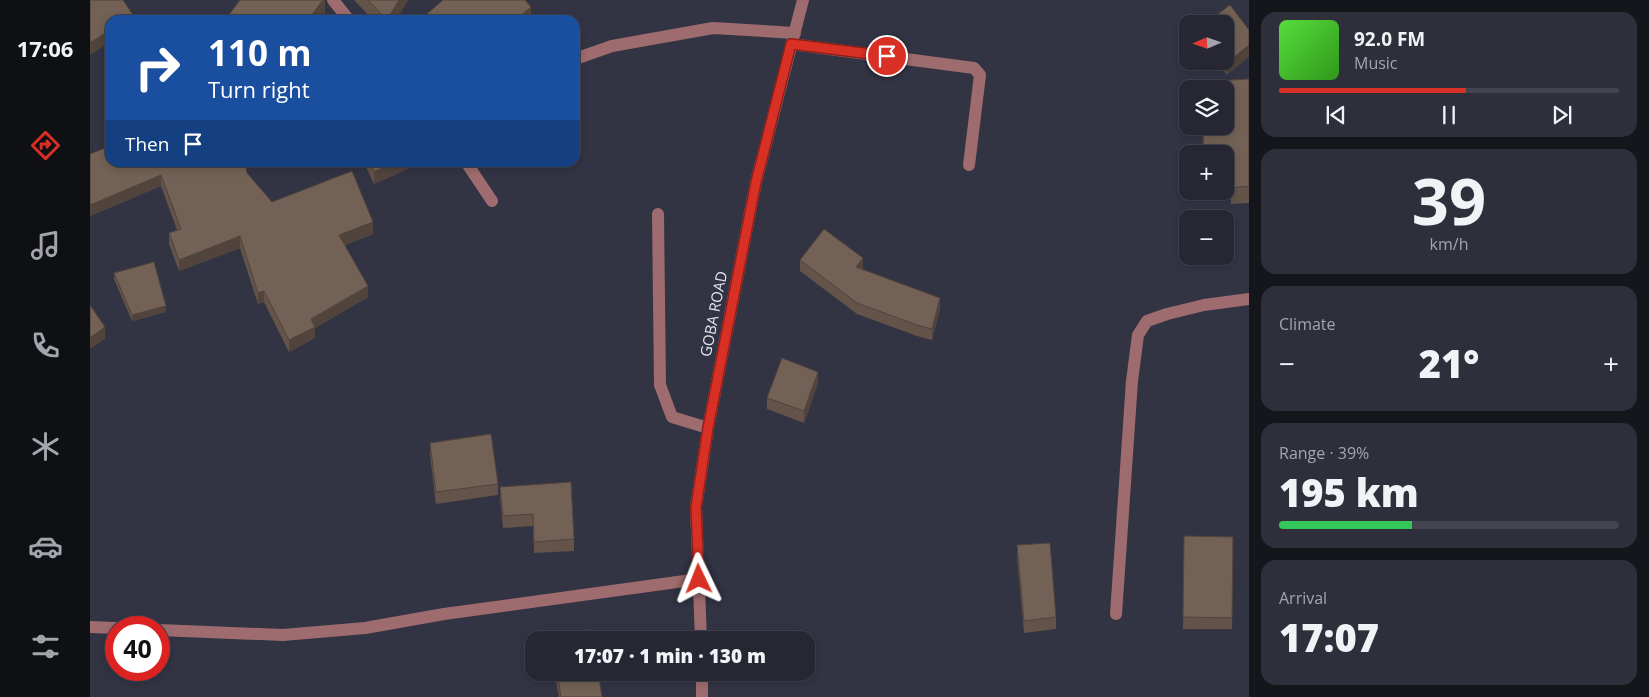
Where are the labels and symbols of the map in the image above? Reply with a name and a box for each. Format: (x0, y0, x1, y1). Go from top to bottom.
north arrow (1179, 15, 1234, 70)
pin (866, 35, 908, 77)
street label: GOBA ROAD (695, 269, 731, 358)
position arrow (672, 552, 724, 604)
speed limit sign: 40 (105, 616, 170, 681)

